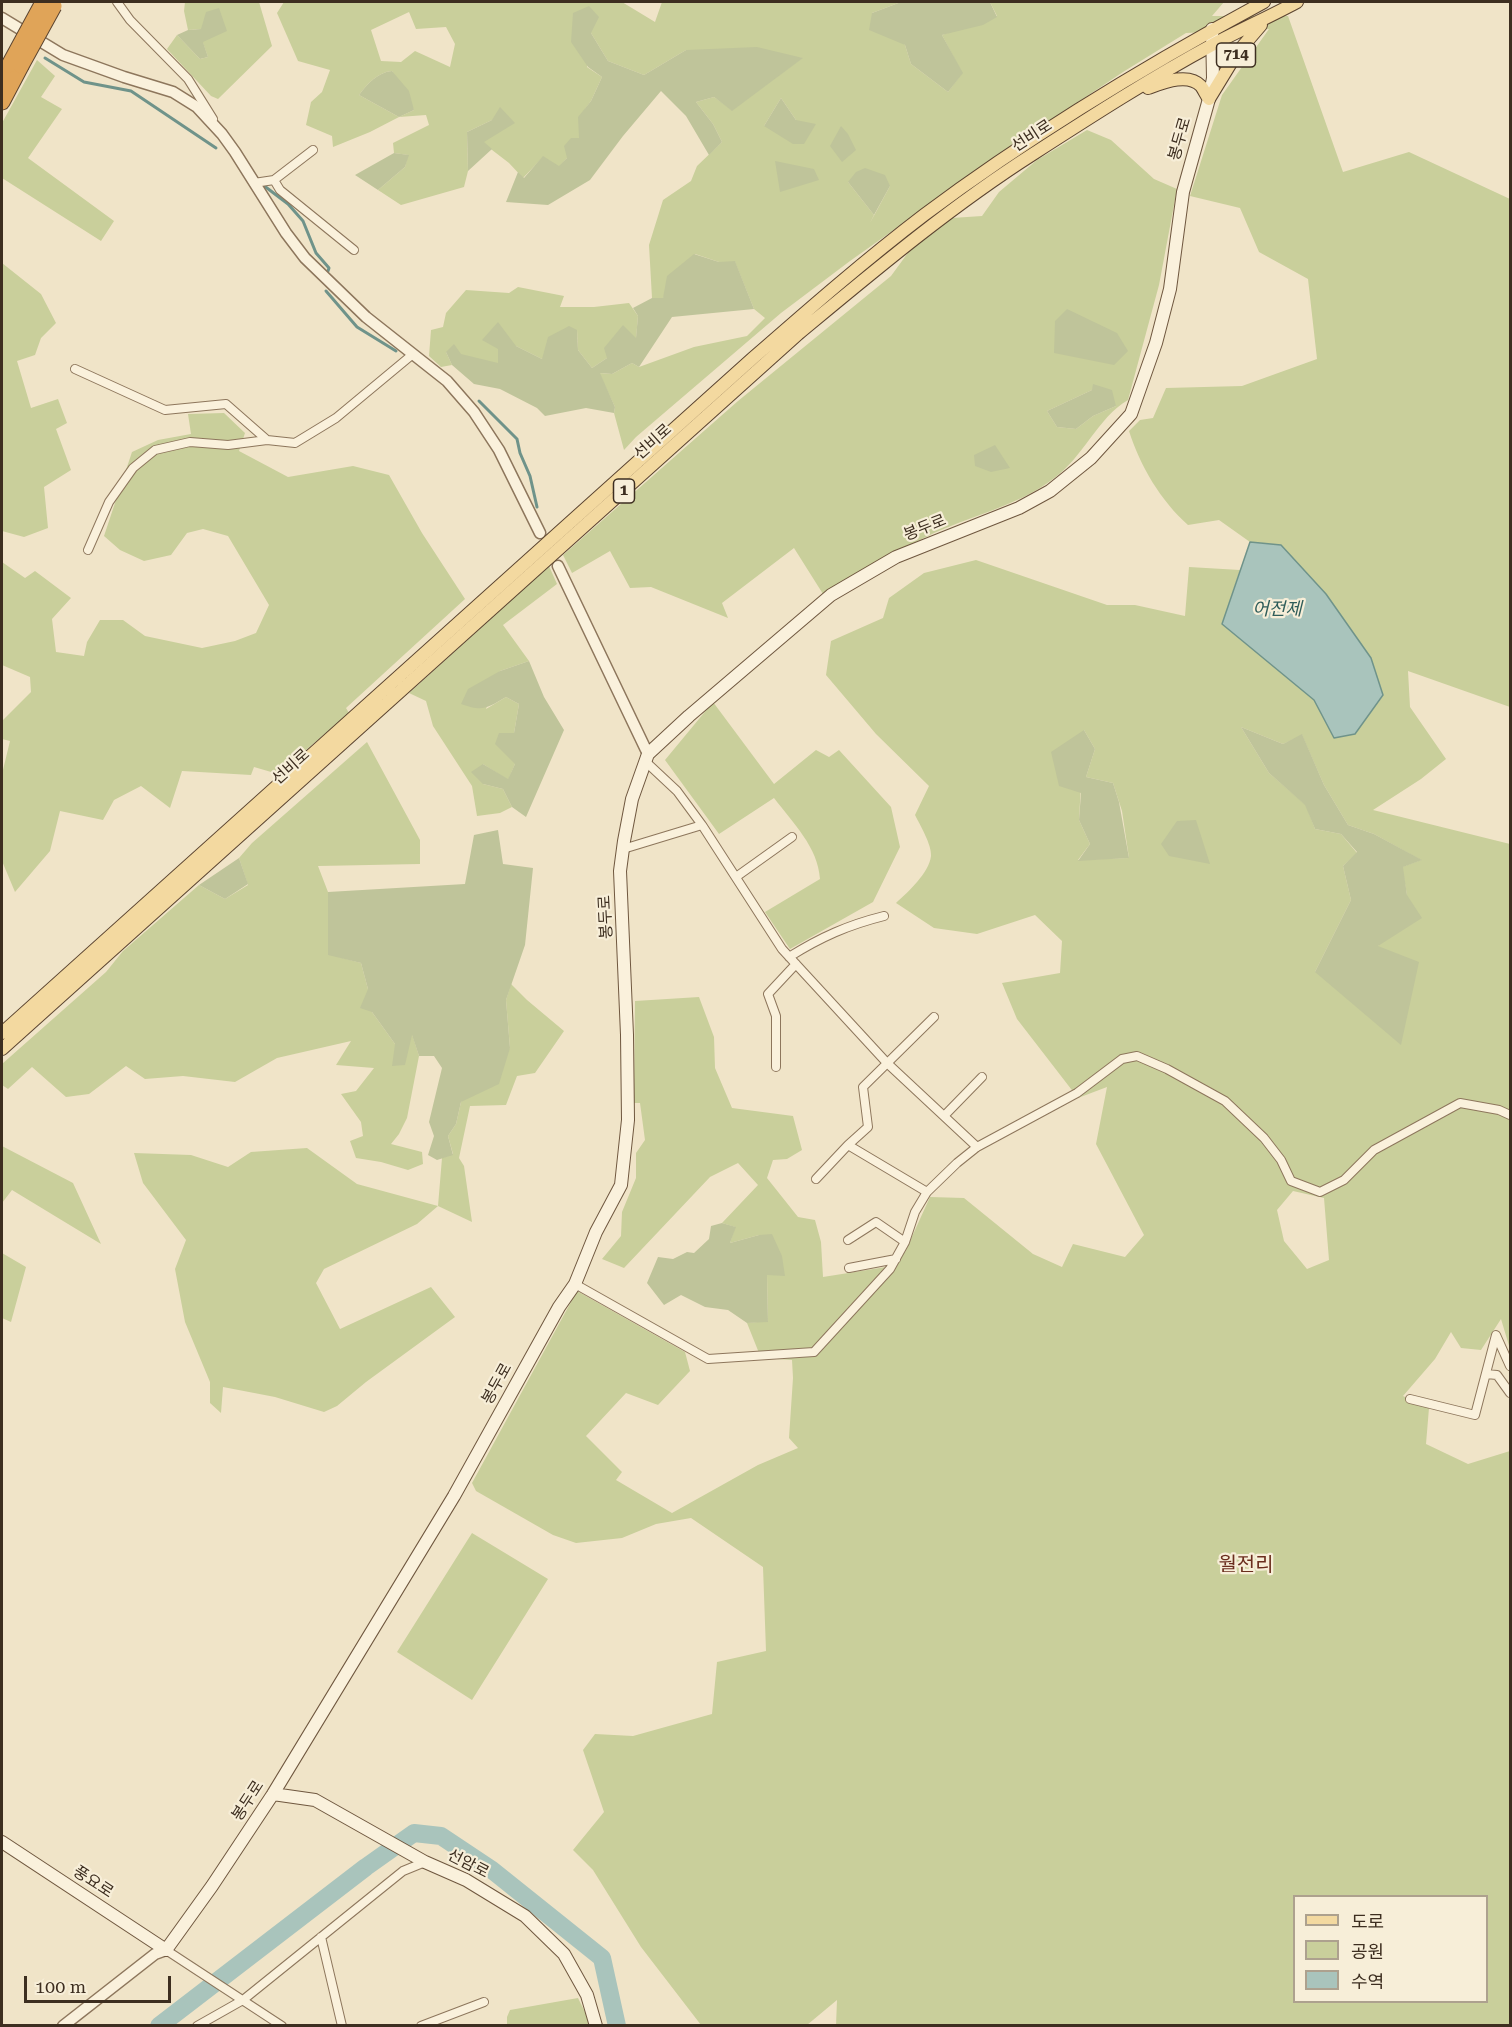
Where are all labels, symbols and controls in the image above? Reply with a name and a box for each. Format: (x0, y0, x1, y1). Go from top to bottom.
road number: 714 (1216, 43, 1256, 67)
street label: 봉두로 (1165, 115, 1195, 163)
street label: 선비로 (1008, 116, 1056, 156)
street label: 선비로 (630, 420, 676, 464)
road number: 1 (614, 479, 634, 503)
street label: 봉두로 (901, 511, 949, 545)
water label: 어전제 (1252, 599, 1302, 621)
street label: 선비로 (268, 745, 314, 789)
street label: 봉두로 (595, 894, 617, 940)
street label: 봉두로 (478, 1360, 516, 1408)
district label: 월전리 (1218, 1553, 1274, 1577)
street label: 봉두로 (228, 1777, 268, 1825)
street label: 선암로 (444, 1845, 492, 1883)
street label: 풍요로 (69, 1862, 117, 1902)
legend (1293, 1895, 1488, 2003)
text: 도로 (1351, 1911, 1384, 1932)
text: 공원 (1351, 1941, 1384, 1962)
scale bar (27, 1964, 174, 2002)
text: 수역 (1351, 1971, 1384, 1992)
text: 100 m (35, 1976, 86, 1997)

